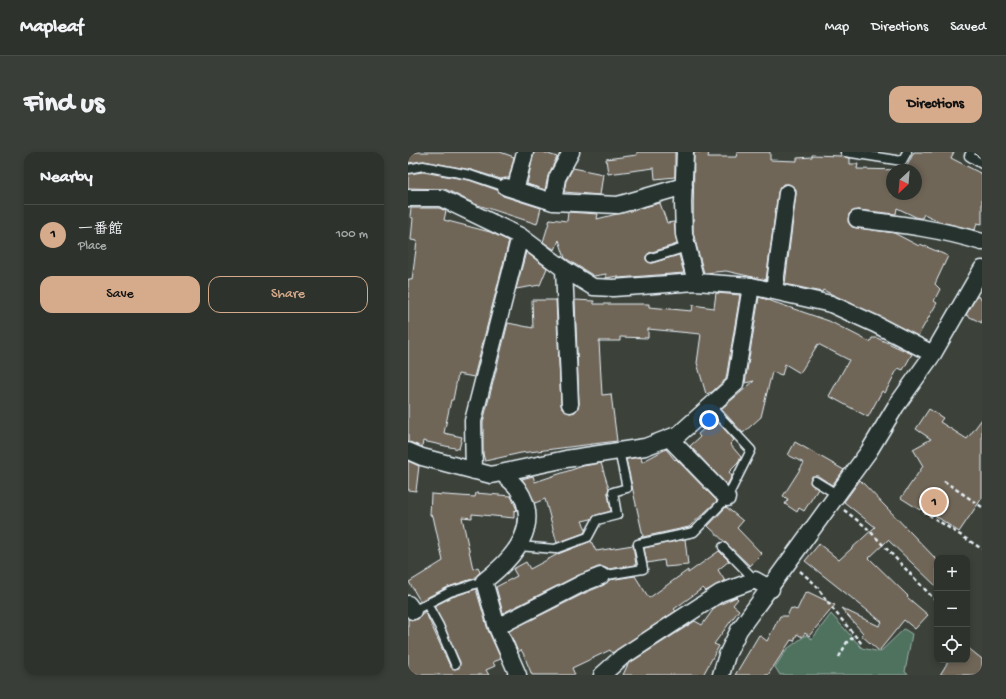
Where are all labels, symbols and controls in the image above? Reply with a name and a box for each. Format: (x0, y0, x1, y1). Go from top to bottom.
text: Mapleaf (20, 16, 83, 39)
text: Map (825, 19, 849, 36)
text: Directions (871, 19, 928, 36)
text: Saved (950, 19, 986, 36)
button: Directions (889, 86, 982, 123)
text: Find us (24, 88, 104, 121)
north arrow (886, 164, 922, 200)
text: Nearby (40, 168, 93, 188)
text: 一番館 (78, 221, 123, 239)
text: 1 (50, 227, 56, 242)
text: 100 m (336, 227, 368, 242)
text: Place (78, 239, 106, 254)
button: Save (40, 276, 200, 313)
button: Share (208, 276, 368, 313)
your location (699, 410, 719, 430)
pin: 1 (921, 487, 947, 517)
map controls (934, 555, 970, 663)
button: + (934, 555, 970, 591)
button: − (934, 591, 970, 627)
button: locate (934, 627, 970, 663)

